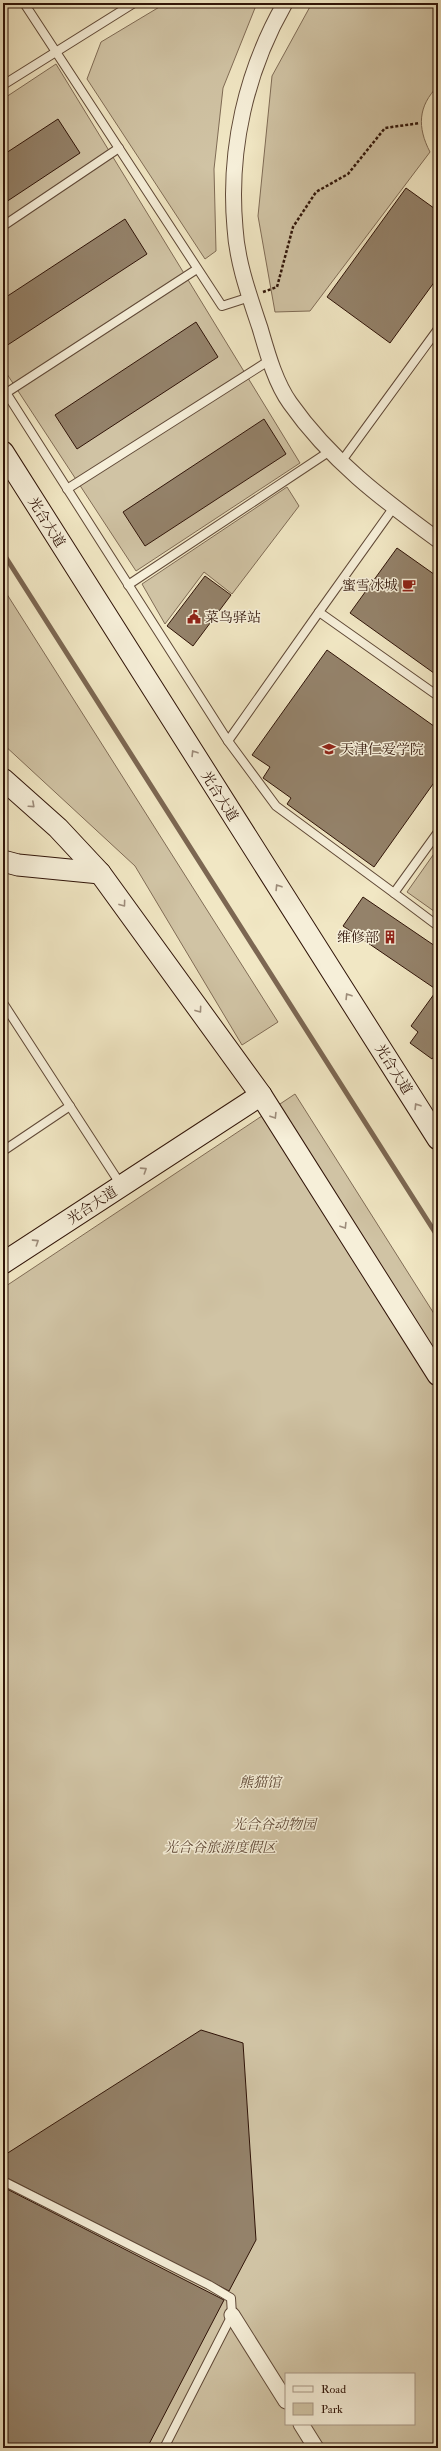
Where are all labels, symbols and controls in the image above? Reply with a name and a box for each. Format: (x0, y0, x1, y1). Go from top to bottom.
street label: 光合大道 (25, 494, 69, 551)
place label: 蜜雪冰城 (342, 577, 398, 594)
cafe icon: 蜜雪冰城 (401, 577, 417, 593)
public building icon: 菜鸟驿站 (186, 609, 202, 625)
place label: 菜鸟驿站 (205, 609, 261, 626)
school or university icon: 天津仁爱学院 (321, 741, 337, 757)
place label: 天津仁爱学院 (340, 741, 424, 758)
one-way arrow (191, 750, 198, 757)
street label: 光合大道 (198, 768, 242, 825)
one-way arrow (27, 800, 35, 808)
one-way arrow (276, 884, 283, 891)
one-way arrow (118, 900, 125, 907)
place label: 维修部 (337, 929, 379, 946)
building icon: 维修部 (382, 929, 398, 945)
one-way arrow (345, 994, 352, 1001)
one-way arrow (195, 1005, 202, 1012)
street label: 光合大道 (372, 1041, 416, 1098)
one-way arrow (414, 1103, 422, 1110)
one-way arrow (270, 1112, 277, 1119)
one-way arrow (140, 1168, 147, 1175)
street label: 光合大道 (64, 1183, 120, 1228)
one-way arrow (339, 1222, 347, 1229)
one-way arrow (31, 1240, 38, 1247)
park label: 熊猫馆 (239, 1774, 283, 1791)
park label: 光合谷动物园 (232, 1816, 318, 1833)
park label: 光合谷旅游度假区 (164, 1839, 278, 1856)
legend (285, 2373, 415, 2425)
text: Road (321, 2382, 346, 2397)
text: Park (321, 2402, 343, 2417)

